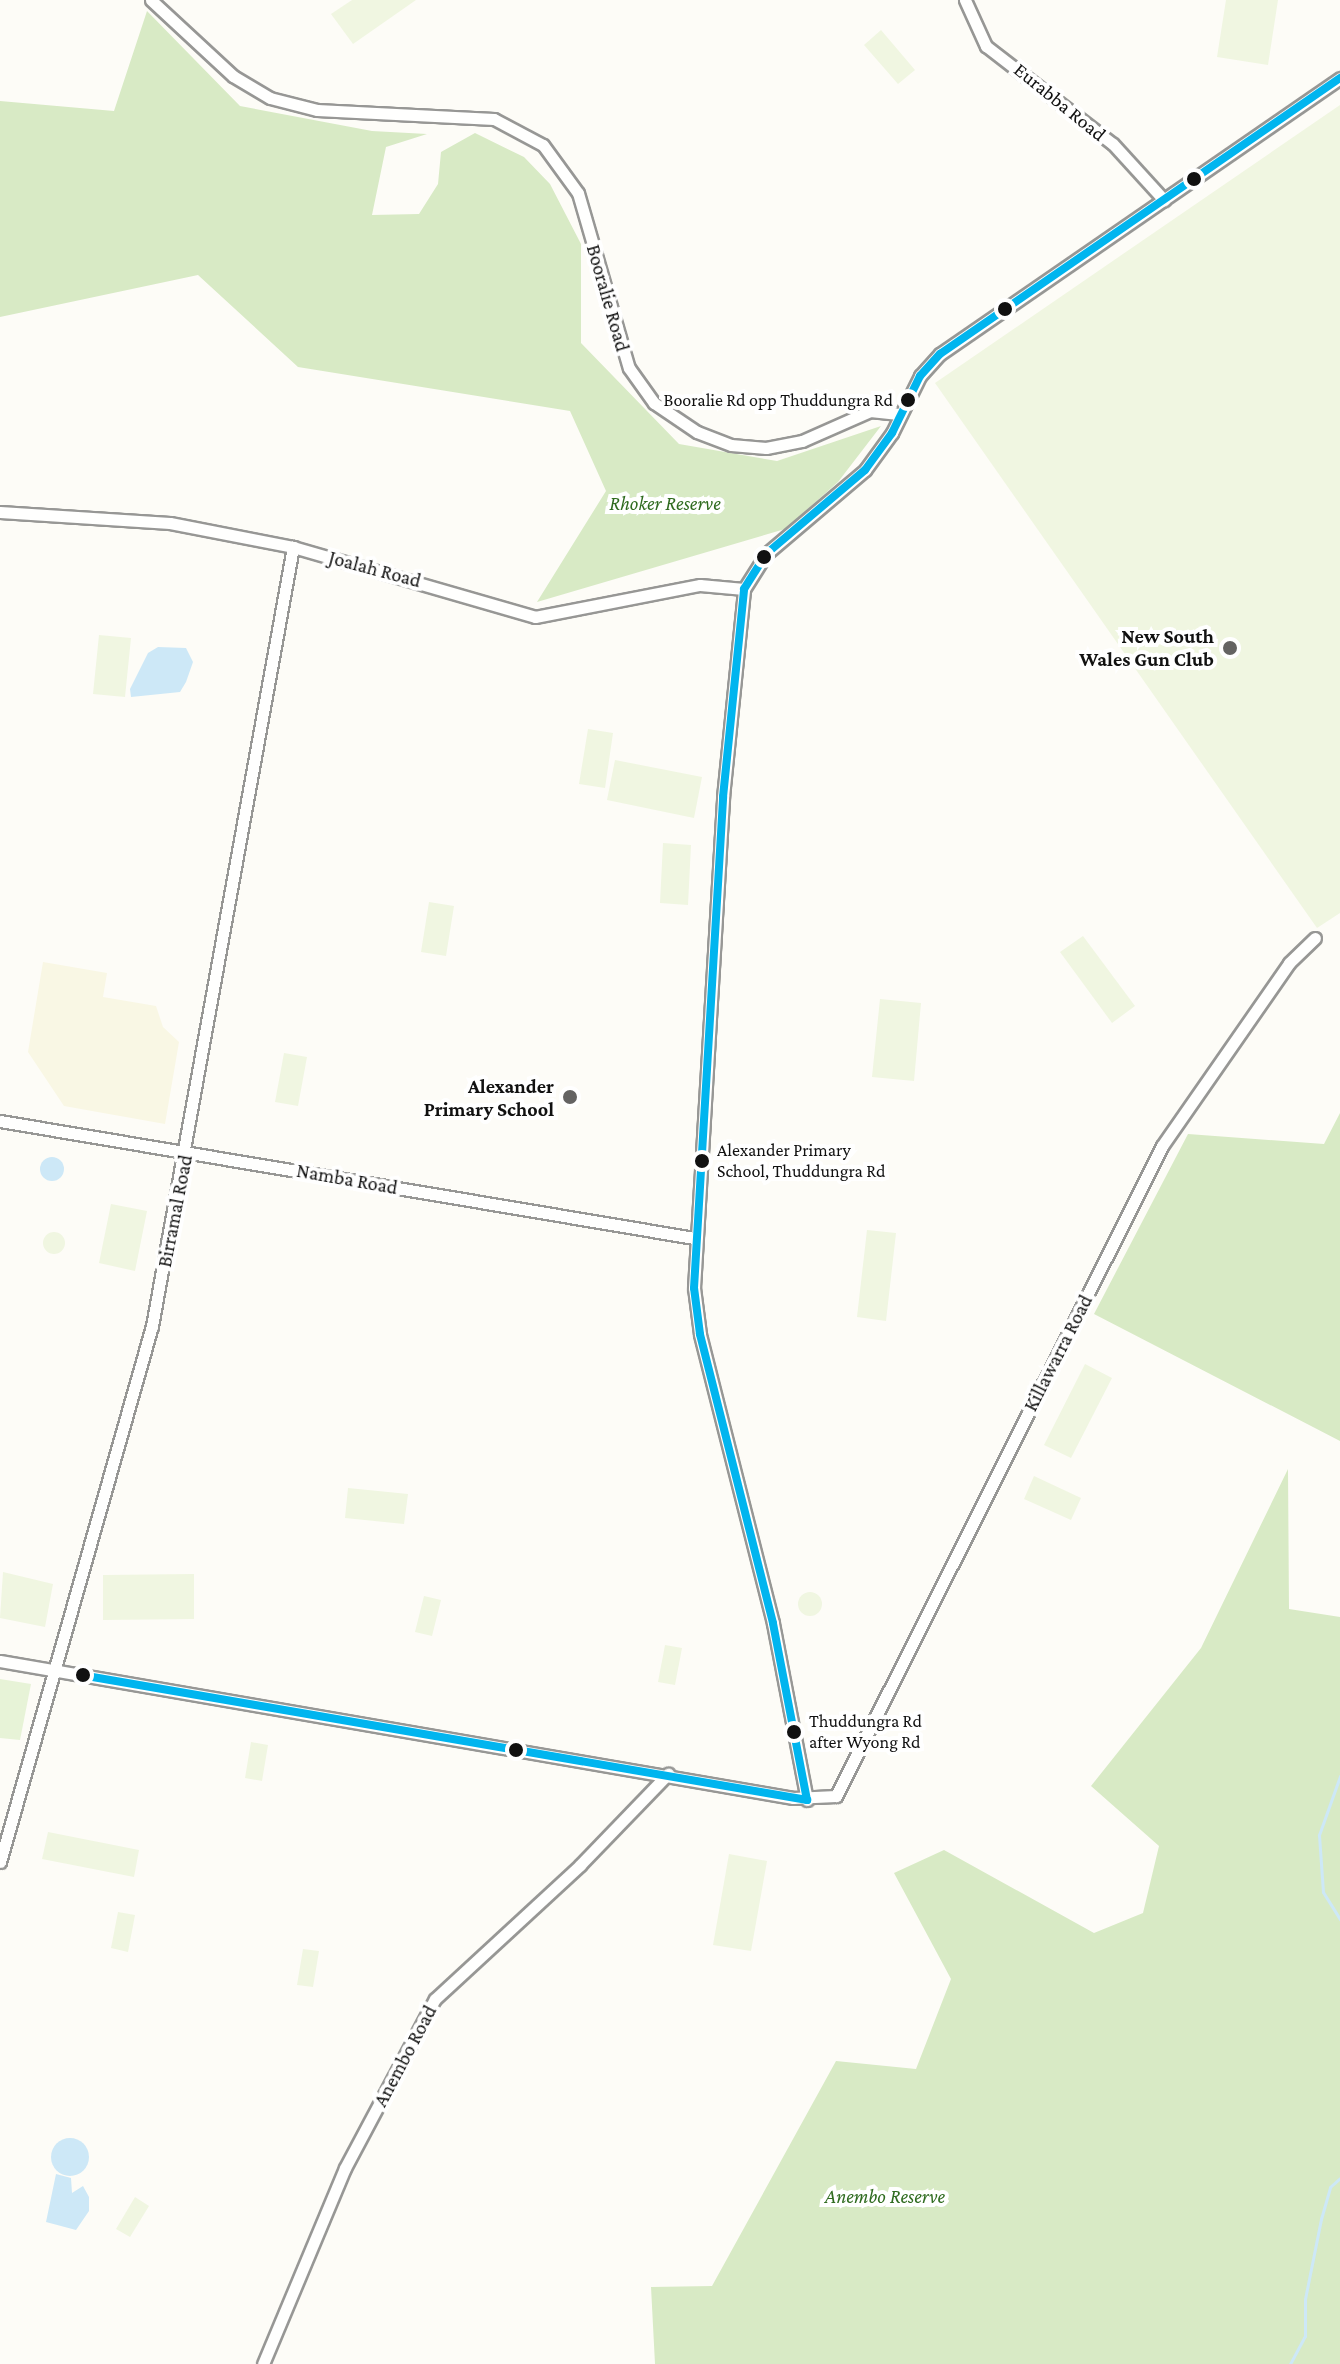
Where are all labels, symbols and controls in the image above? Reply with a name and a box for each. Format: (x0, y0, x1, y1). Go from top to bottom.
street label: Eurabba Road (1009, 58, 1111, 146)
unlabelled marker (1186, 171, 1202, 187)
street label: Booralie Road (581, 242, 635, 354)
unlabelled marker (997, 301, 1013, 317)
place label: Booralie Rd opp Thuddungra Rd (664, 389, 893, 411)
marker: Booralie Rd opp Thuddungra Rd (900, 392, 916, 408)
park label: Rhoker Reserve (609, 491, 721, 515)
street label: Joalah Road (326, 545, 424, 593)
unlabelled marker (756, 549, 772, 565)
place label: New South Wales Gun Club (1079, 624, 1214, 671)
marker: New South Wales Gun Club (1221, 639, 1239, 657)
place label: Alexander Primary School (424, 1074, 554, 1121)
marker: Alexander Primary School (561, 1088, 579, 1106)
place label: Alexander Primary School, Thuddungra Rd (717, 1140, 885, 1182)
street label: Birramal Road (152, 1153, 198, 1269)
marker: Alexander Primary School, Thuddungra Rd (694, 1153, 710, 1169)
street label: Namba Road (295, 1158, 399, 1200)
street label: Killawarra Road (1018, 1291, 1098, 1415)
unlabelled marker (75, 1667, 91, 1683)
place label: Thuddungra Rd after Wyong Rd (809, 1711, 922, 1754)
marker: Thuddungra Rd after Wyong Rd (786, 1724, 802, 1740)
unlabelled marker (508, 1742, 524, 1758)
street label: Anembo Road (368, 2001, 442, 2111)
park label: Anembo Reserve (825, 2184, 945, 2208)

